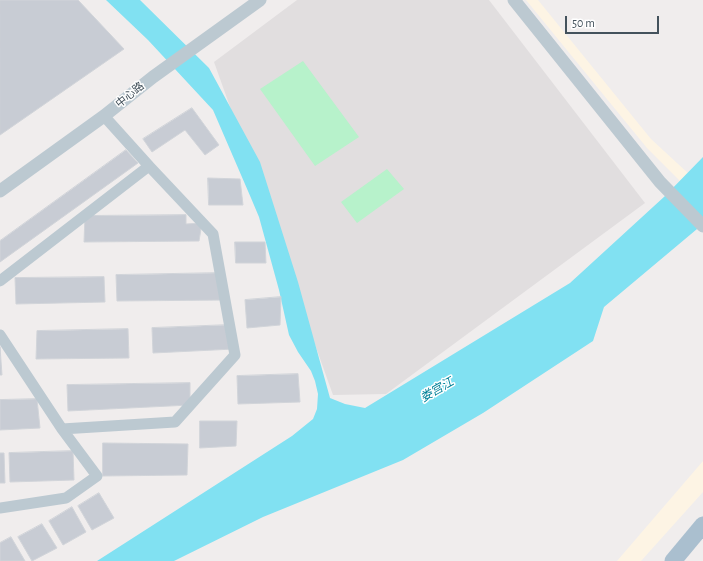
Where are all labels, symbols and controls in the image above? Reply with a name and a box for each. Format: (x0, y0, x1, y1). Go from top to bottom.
scale bar (567, 8, 661, 34)
text: 50 m (572, 17, 595, 29)
street label: 中心路 (113, 79, 147, 111)
water label: 娄宫江 (418, 375, 456, 405)

